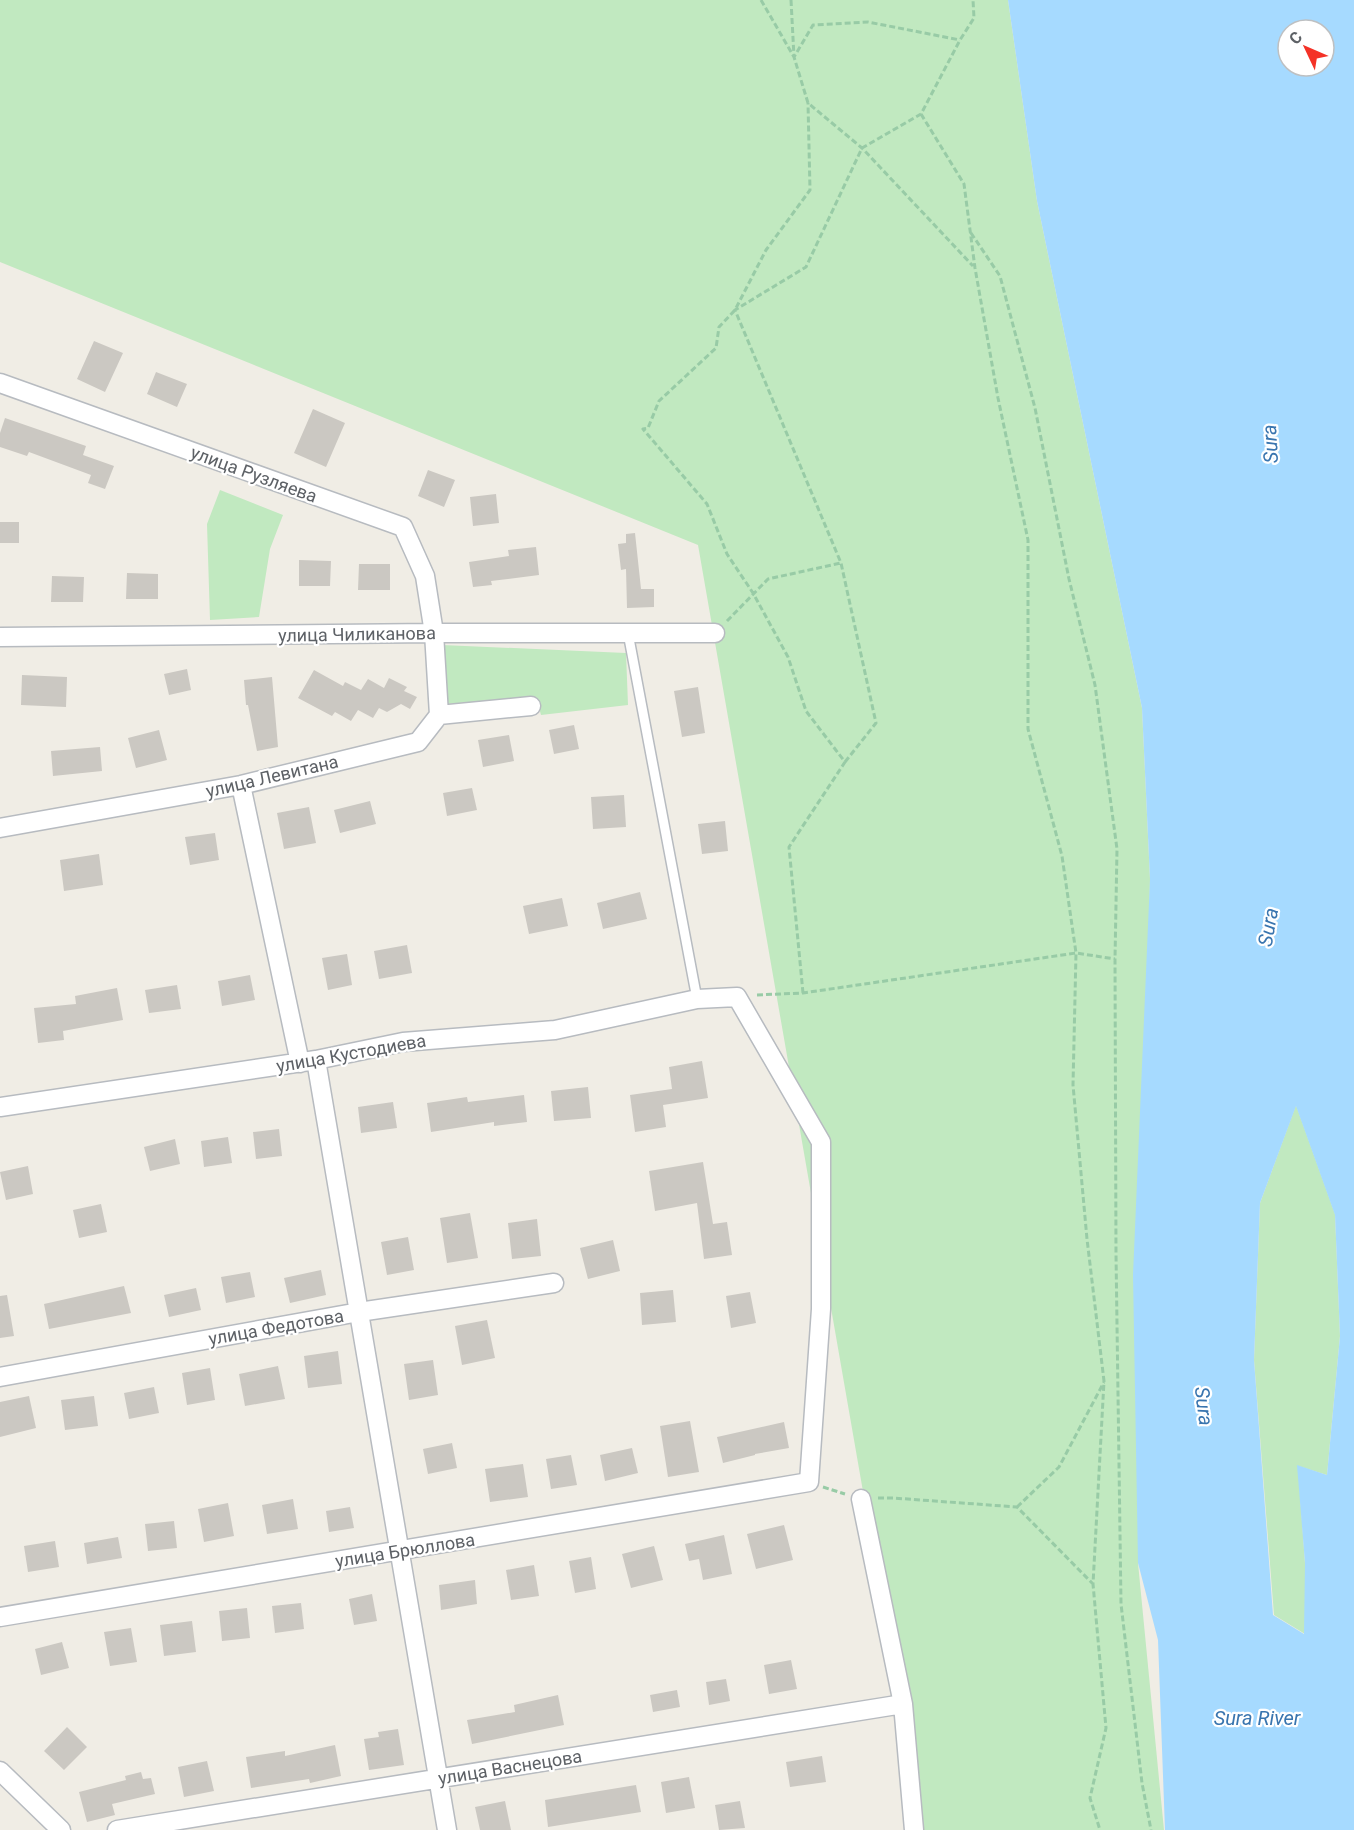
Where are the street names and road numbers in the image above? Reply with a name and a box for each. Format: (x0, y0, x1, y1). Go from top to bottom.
street label: улица Рузляева (188, 441, 320, 507)
street label: улица Чиликанова (278, 622, 436, 646)
street label: улица Левитана (204, 751, 340, 801)
street label: улица Кустодиева (274, 1029, 428, 1077)
street label: улица Федотова (207, 1305, 345, 1349)
street label: улица Брюллова (334, 1529, 476, 1571)
street label: улица Васнецова (437, 1745, 583, 1789)

